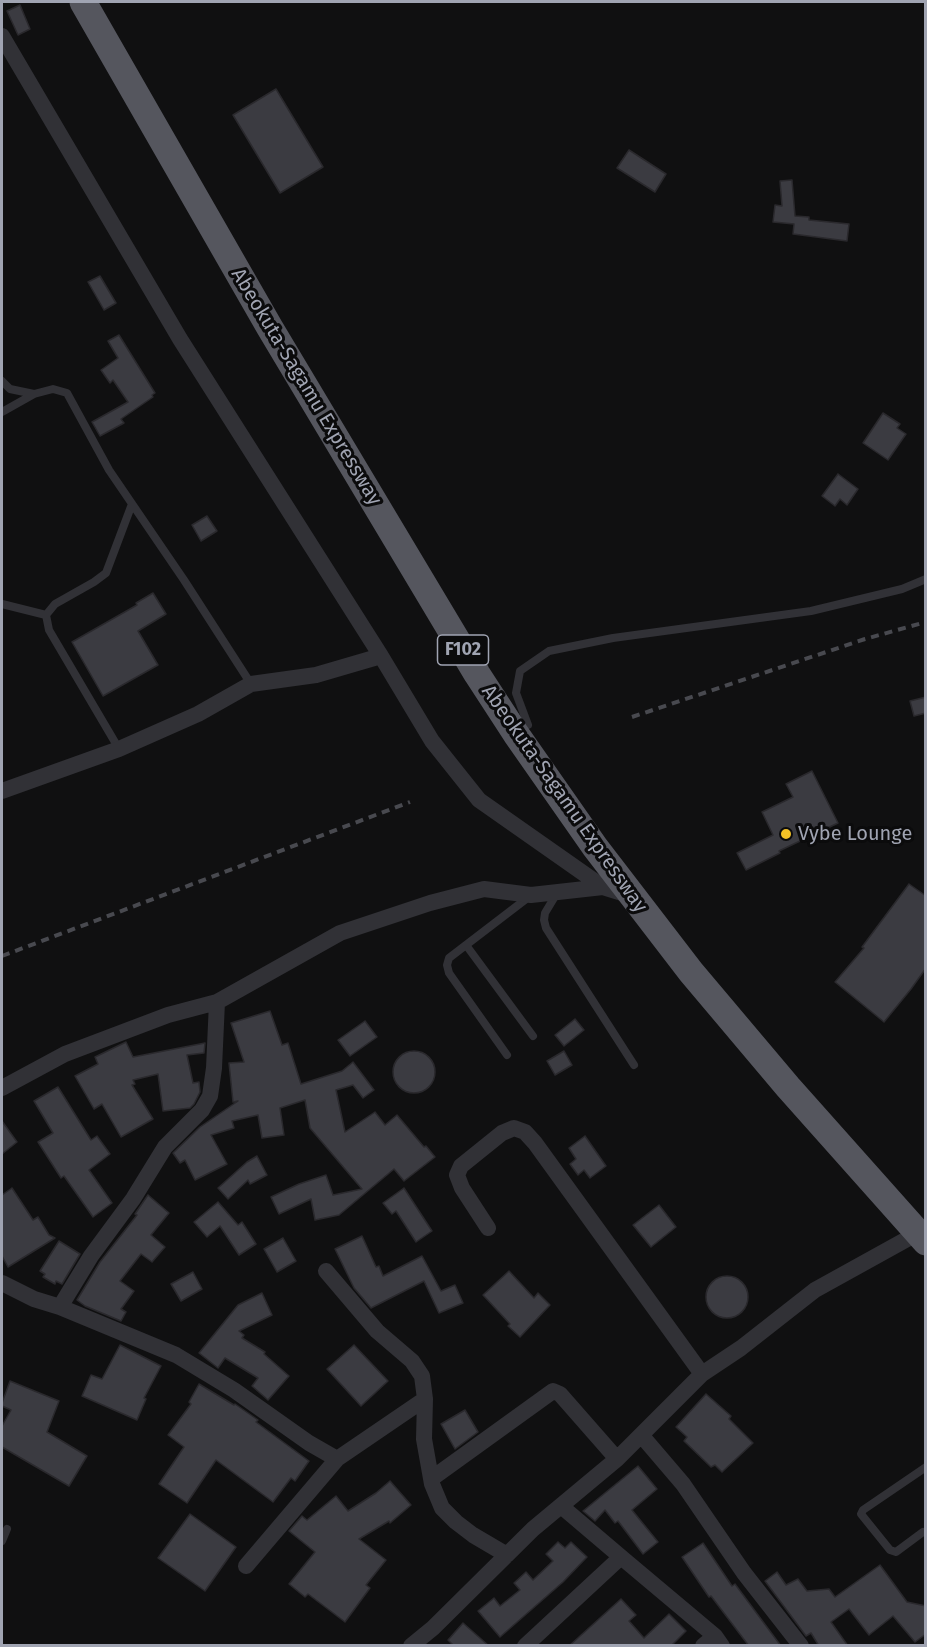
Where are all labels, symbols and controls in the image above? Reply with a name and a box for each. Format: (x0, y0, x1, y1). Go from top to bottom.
street label: Abeokuta-Sagamu Expressway (226, 264, 386, 510)
road number: F102 (438, 635, 488, 665)
street label: Abeokuta-Sagamu Expressway (476, 681, 652, 917)
place label: Vybe Lounge (798, 822, 912, 846)
marker: Vybe Lounge (779, 827, 793, 841)

